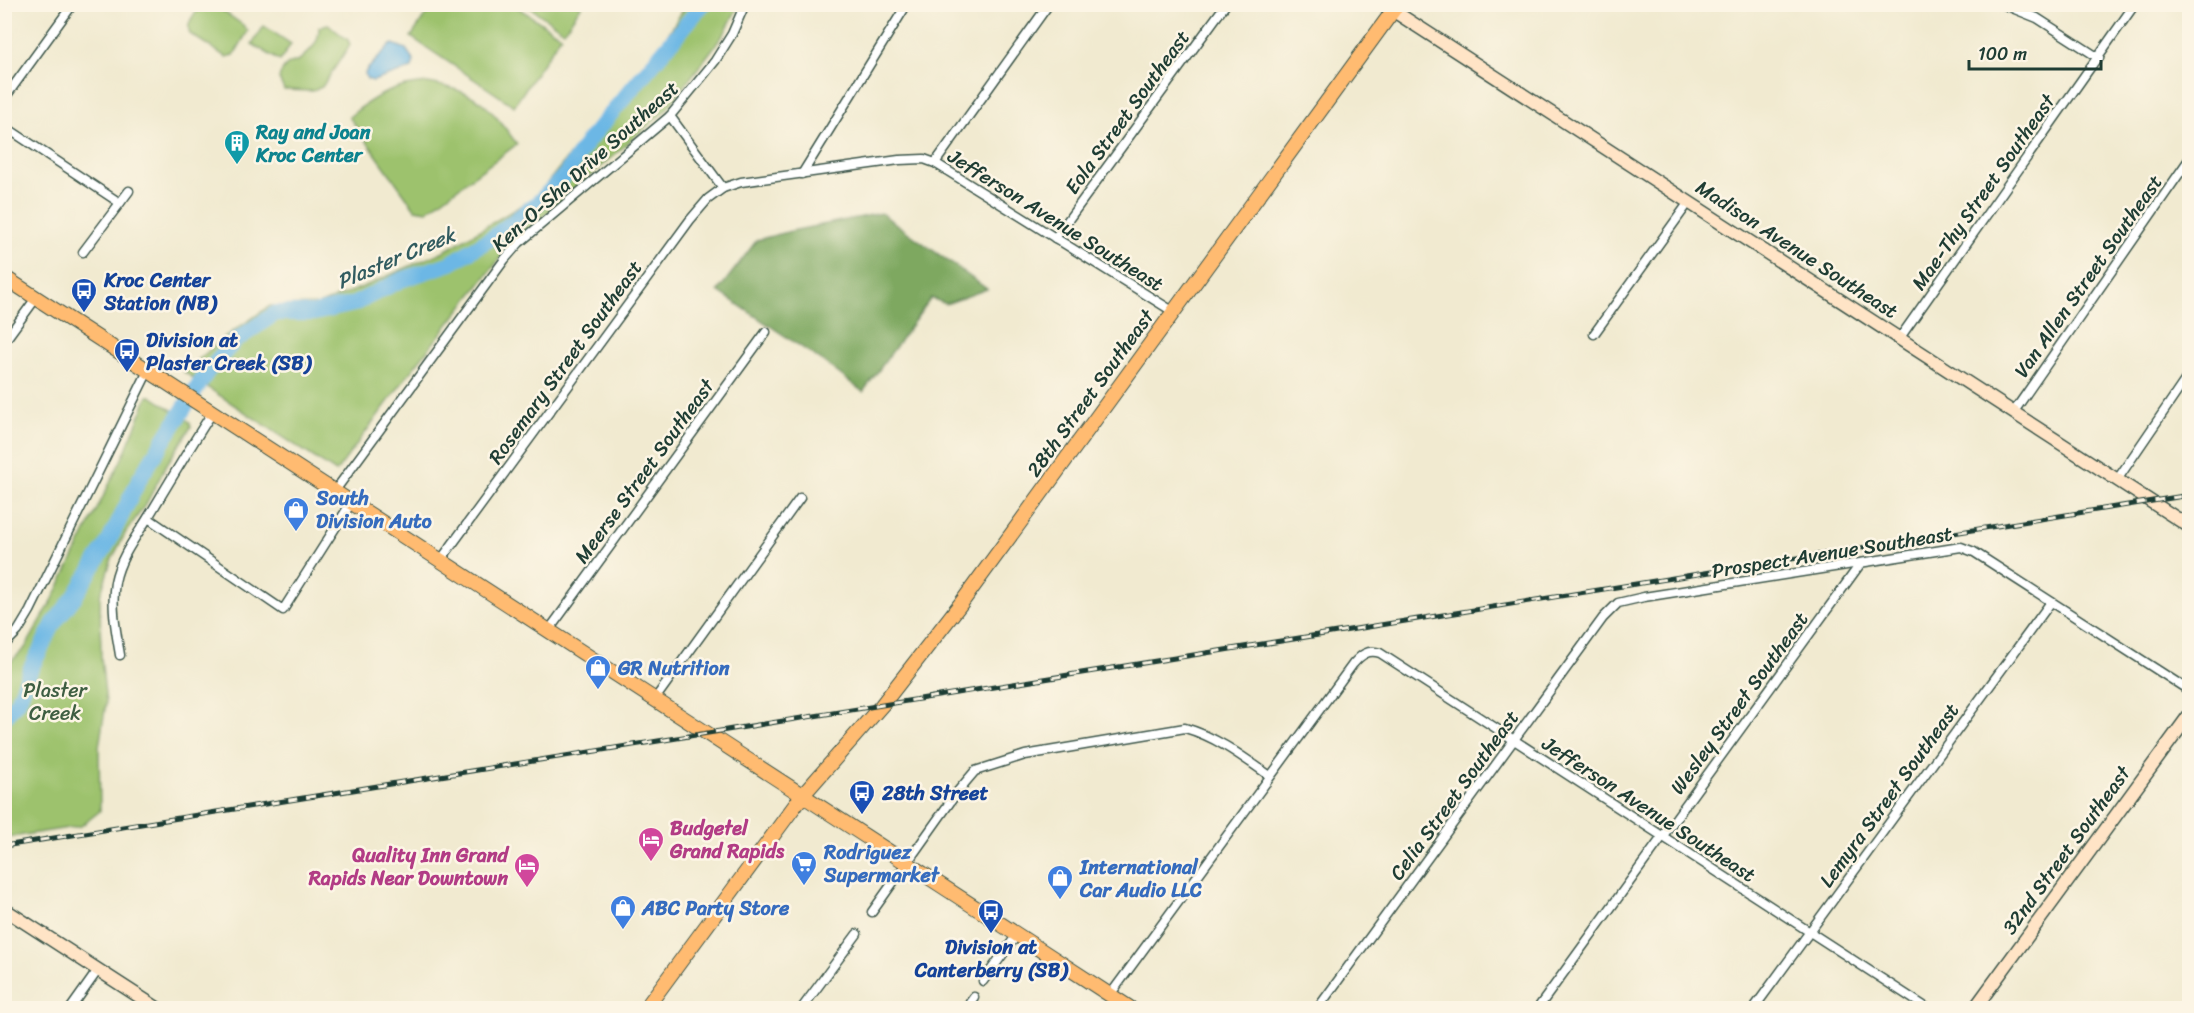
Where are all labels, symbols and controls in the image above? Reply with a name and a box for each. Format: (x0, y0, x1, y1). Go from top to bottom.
street label: Eola Street Southeast (1056, 22, 1199, 202)
scale bar (1969, 33, 2101, 71)
text: 100 m (1978, 38, 2027, 70)
street label: Ken-O-Sha Drive Southeast (483, 72, 688, 261)
street label: Mae-Thy Street Southeast (1902, 86, 2065, 298)
place label: Ray and Joan Kroc Center (255, 115, 371, 173)
building icon: Ray and Joan Kroc Center (222, 128, 252, 166)
street label: Jefferson Avenue Southeast (940, 139, 1171, 301)
street label: Van Allen Street Southeast (2005, 167, 2172, 385)
street label: Madison Avenue Southeast (1688, 171, 1905, 328)
water label: Plaster Creek (331, 215, 463, 300)
street label: Rosemary Street Southeast (479, 252, 652, 472)
place label: Kroc Center Station (NB) (103, 263, 218, 321)
bus stop icon: Kroc Center Station (NB) (69, 276, 99, 314)
street label: 28th Street Southeast (1017, 301, 1164, 485)
place label: Division at Plaster Creek (SB) (146, 323, 313, 381)
bus stop icon: Division at Plaster Creek (SB) (112, 336, 142, 374)
street label: Meerse Street Southeast (565, 371, 724, 571)
place label: South Division Auto (315, 481, 432, 539)
shop icon: South Division Auto (281, 495, 311, 533)
street label: Prospect Avenue Southeast (1709, 516, 1955, 589)
street label: Wesley Street Southeast (1661, 604, 1818, 802)
place label: GR Nutrition (617, 651, 730, 686)
shop icon: GR Nutrition (583, 653, 613, 691)
park label: Plaster Creek (23, 673, 89, 731)
street label: Lemyra Street Southeast (1810, 695, 1969, 895)
street label: Celia Street Southeast (1380, 702, 1529, 888)
street label: Jefferson Avenue Southeast (1534, 726, 1763, 892)
street label: 32nd Street Southeast (1993, 758, 2140, 942)
place label: 28th Street (881, 776, 988, 811)
bus stop icon: 28th Street (847, 778, 877, 816)
place label: Budgetel Grand Rapids (669, 811, 785, 869)
hotel icon: Budgetel Grand Rapids (636, 825, 666, 863)
place label: Rodriguez Supermarket (823, 835, 941, 893)
place label: Quality Inn Grand Rapids Near Downtown (308, 838, 509, 896)
supermarket icon: Rodriguez Supermarket (789, 849, 819, 887)
place label: International Car Audio LLC (1079, 850, 1202, 908)
hotel icon: Quality Inn Grand Rapids Near Downtown (512, 851, 542, 889)
shop icon: International Car Audio LLC (1045, 863, 1075, 901)
place label: ABC Party Store (641, 891, 790, 926)
shop icon: ABC Party Store (608, 893, 638, 931)
bus stop icon: Division at Canterberry (SB) (976, 897, 1006, 935)
place label: Division at Canterberry (SB) (914, 930, 1069, 988)

